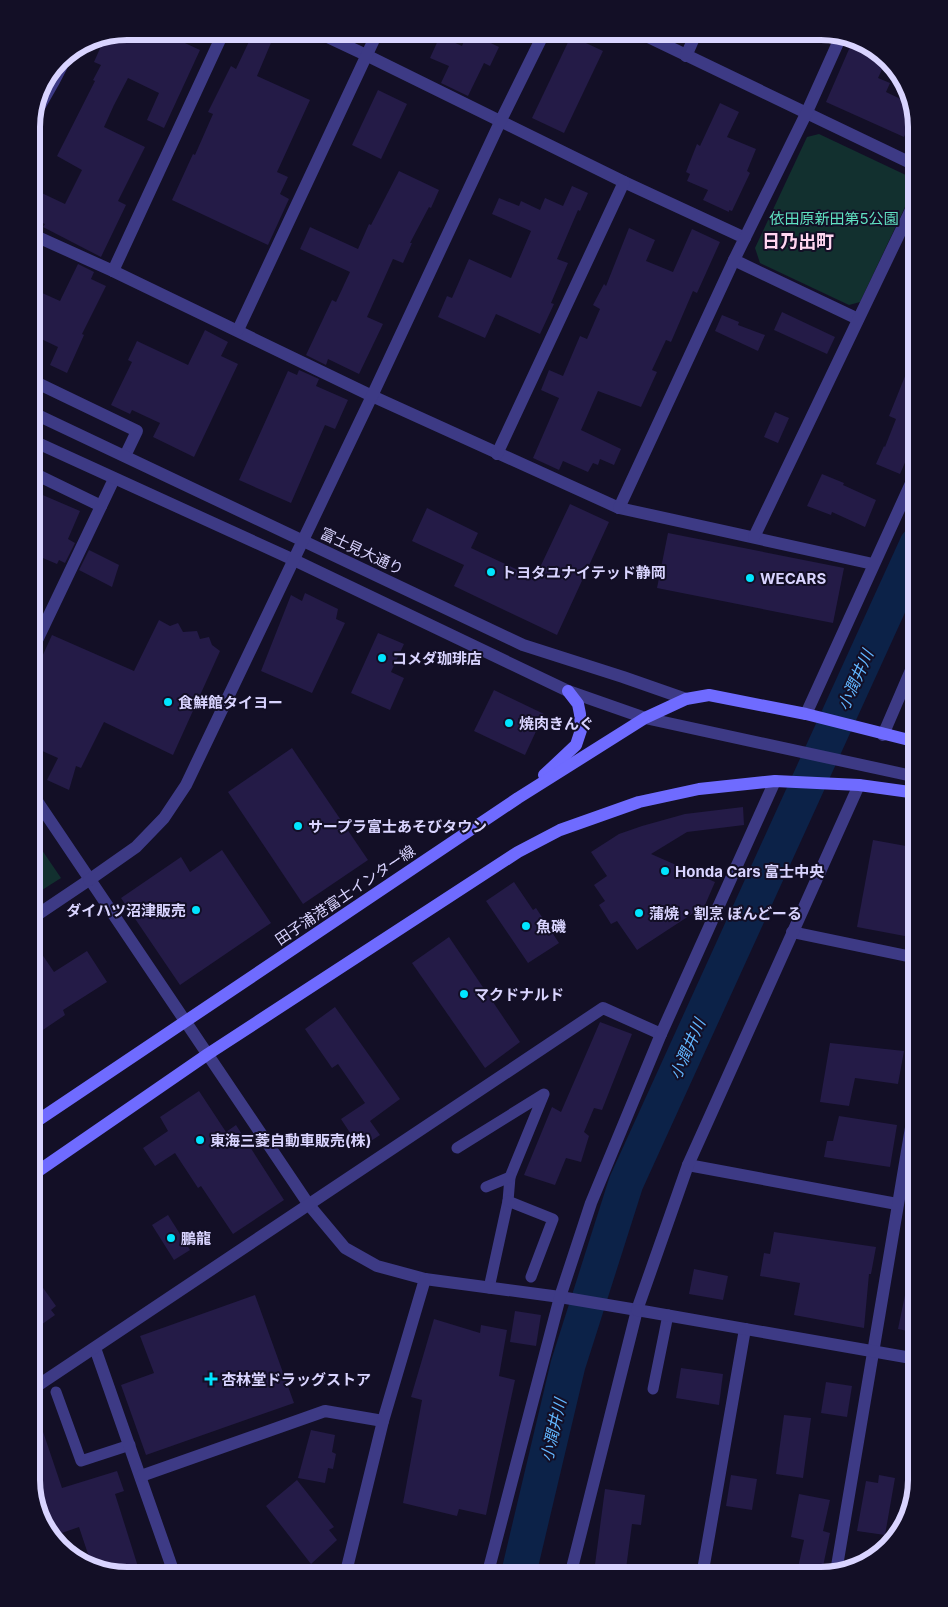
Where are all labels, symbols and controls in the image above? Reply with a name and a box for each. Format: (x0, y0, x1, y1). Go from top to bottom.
park label: 依田原新田第5公園 (769, 209, 899, 228)
district label: 日乃出町 (762, 231, 834, 252)
street label: 富士見大通り (317, 523, 407, 579)
place label: トヨタユナイテッド静岡 (501, 563, 666, 582)
marker: トヨタユナイテッド静岡 (485, 566, 497, 578)
place label: WECARS (760, 569, 826, 588)
marker: WECARS (744, 572, 756, 584)
water label: 小潤井川 (833, 645, 878, 713)
place label: コメダ珈琲店 (392, 649, 482, 668)
marker: コメダ珈琲店 (376, 652, 388, 664)
place label: 食鮮館タイヨー (178, 693, 283, 712)
marker: 食鮮館タイヨー (162, 696, 174, 708)
place label: 焼肉きんぐ (519, 714, 594, 733)
marker: 焼肉きんぐ (503, 717, 515, 729)
place label: サープラ富士あそびタウン (308, 817, 487, 836)
marker: サープラ富士あそびタウン (292, 820, 304, 832)
street label: 田子浦港富士インター線 (271, 841, 419, 949)
place label: Honda Cars 富士中央 (675, 862, 824, 881)
marker: Honda Cars 富士中央 (659, 865, 671, 877)
place label: ダイハツ沼津販売 (66, 901, 186, 920)
marker: ダイハツ沼津販売 (190, 904, 202, 916)
place label: 蒲焼・割烹 ぼんどーる (649, 904, 802, 923)
marker: 蒲焼・割烹 ぼんどーる (633, 907, 645, 919)
place label: 魚磯 (536, 917, 566, 936)
marker: 魚磯 (520, 920, 532, 932)
place label: マクドナルド (474, 985, 564, 1004)
marker: マクドナルド (458, 988, 470, 1000)
water label: 小潤井川 (665, 1014, 710, 1082)
place label: 東海三菱自動車販売(株) (210, 1131, 371, 1150)
marker: 東海三菱自動車販売(株) (194, 1134, 206, 1146)
place label: 鵬龍 (181, 1229, 211, 1248)
marker: 鵬龍 (165, 1232, 177, 1244)
place label: 杏林堂ドラッグストア (221, 1370, 371, 1389)
marker: 杏林堂ドラッグストア (205, 1373, 217, 1385)
water label: 小潤井川 (536, 1395, 570, 1463)

